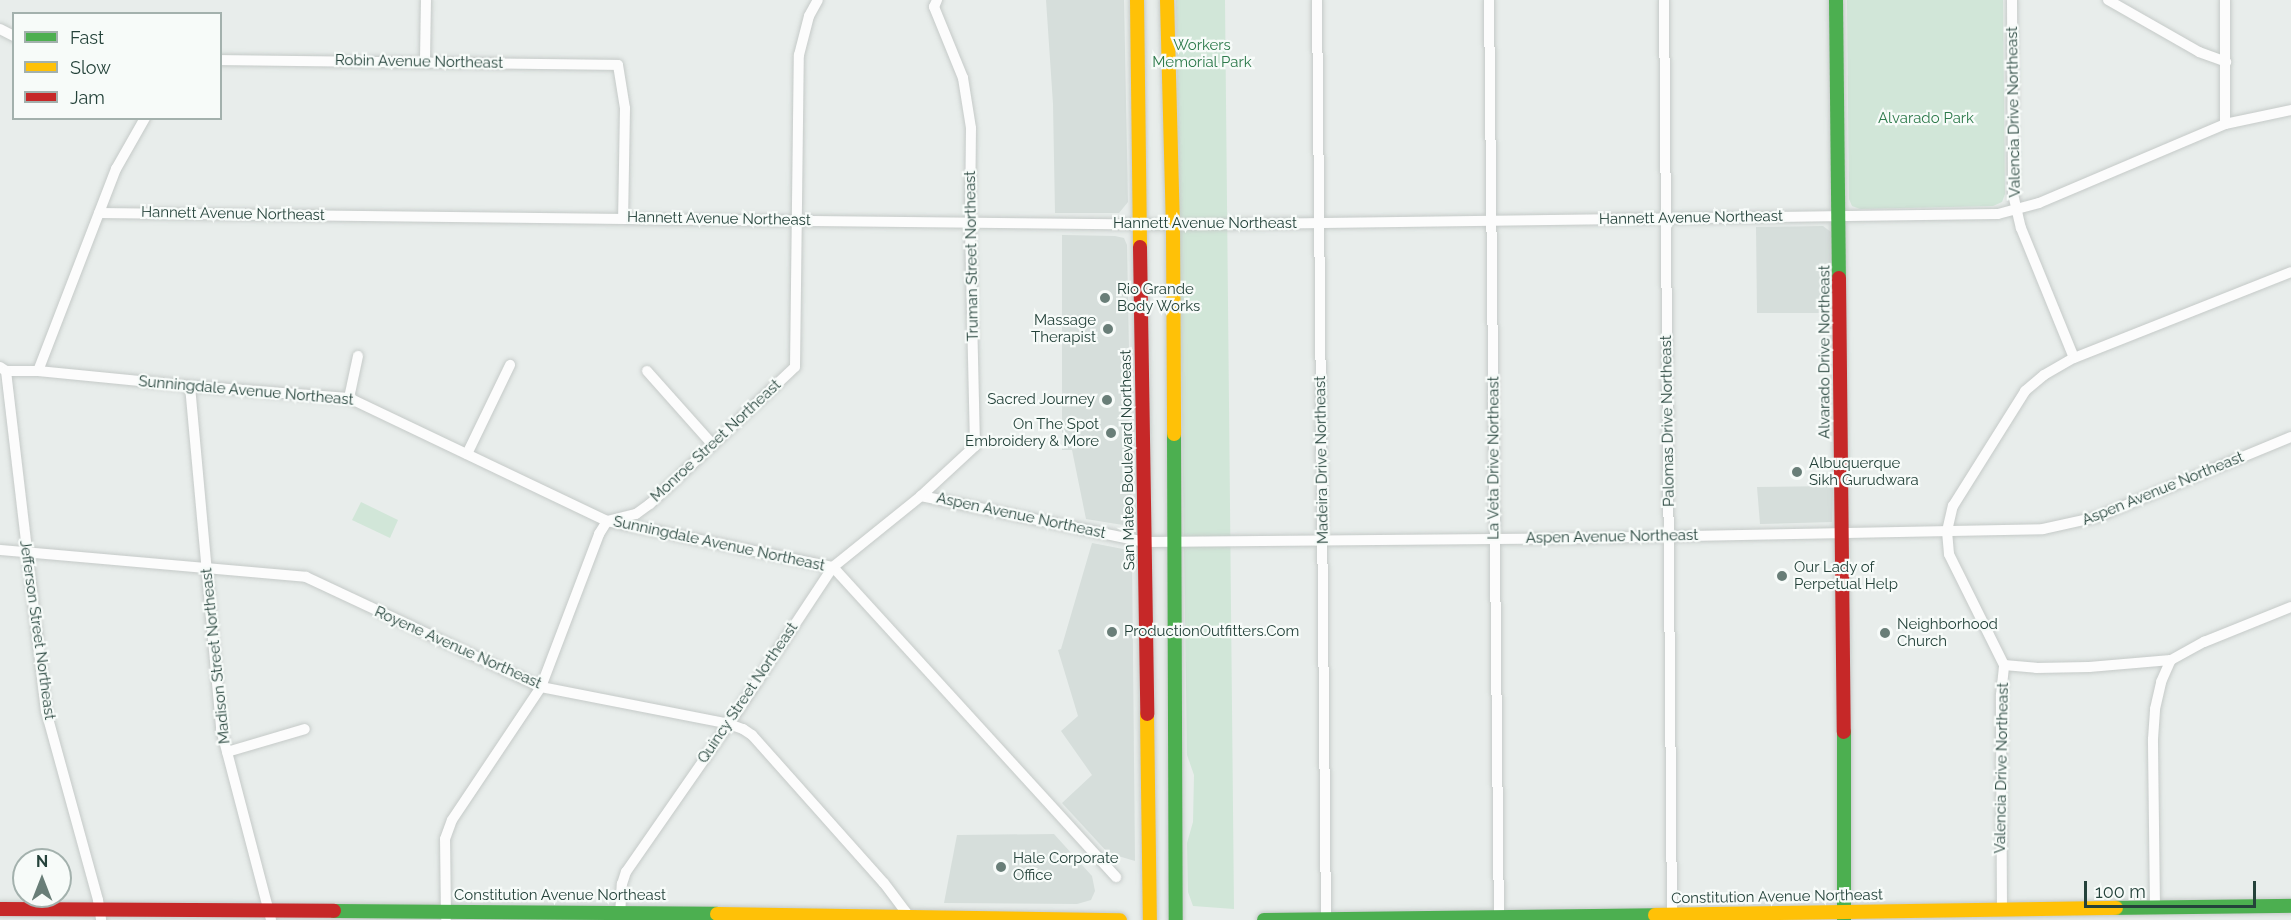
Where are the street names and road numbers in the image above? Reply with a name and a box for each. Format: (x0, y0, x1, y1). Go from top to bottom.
street label: Valencia Drive Northeast (2004, 26, 2024, 198)
street label: Robin Avenue Northeast (335, 52, 503, 72)
street label: Truman Street Northeast (962, 171, 982, 341)
street label: Hannett Avenue Northeast (141, 203, 325, 225)
street label: Hannett Avenue Northeast (1599, 207, 1783, 229)
street label: Hannett Avenue Northeast (627, 208, 811, 230)
street label: Hannett Avenue Northeast (1113, 215, 1297, 233)
street label: Alvarado Drive Northeast (1816, 265, 1834, 439)
street label: Palomas Drive Northeast (1658, 335, 1678, 507)
street label: San Mateo Boulevard Northeast (1117, 349, 1139, 571)
street label: Sunningdale Avenue Northeast (138, 373, 354, 409)
street label: Monroe Street Northeast (647, 376, 785, 506)
street label: Madeira Drive Northeast (1312, 376, 1332, 544)
street label: La Veta Drive Northeast (1485, 376, 1503, 540)
street label: Aspen Avenue Northeast (2079, 448, 2247, 530)
street label: Aspen Avenue Northeast (935, 489, 1107, 543)
street label: Sunningdale Avenue Northeast (611, 513, 827, 575)
street label: Aspen Avenue Northeast (1525, 526, 1699, 548)
street label: Jefferson Street Northeast (15, 539, 59, 721)
street label: Madison Street Northeast (198, 567, 234, 745)
street label: Royene Avenue Northeast (372, 603, 544, 693)
street label: Quincy Street Northeast (694, 619, 802, 767)
street label: Valencia Drive Northeast (1992, 682, 2012, 854)
street label: Constitution Avenue Northeast (1671, 886, 1883, 908)
street label: Constitution Avenue Northeast (454, 887, 666, 905)

